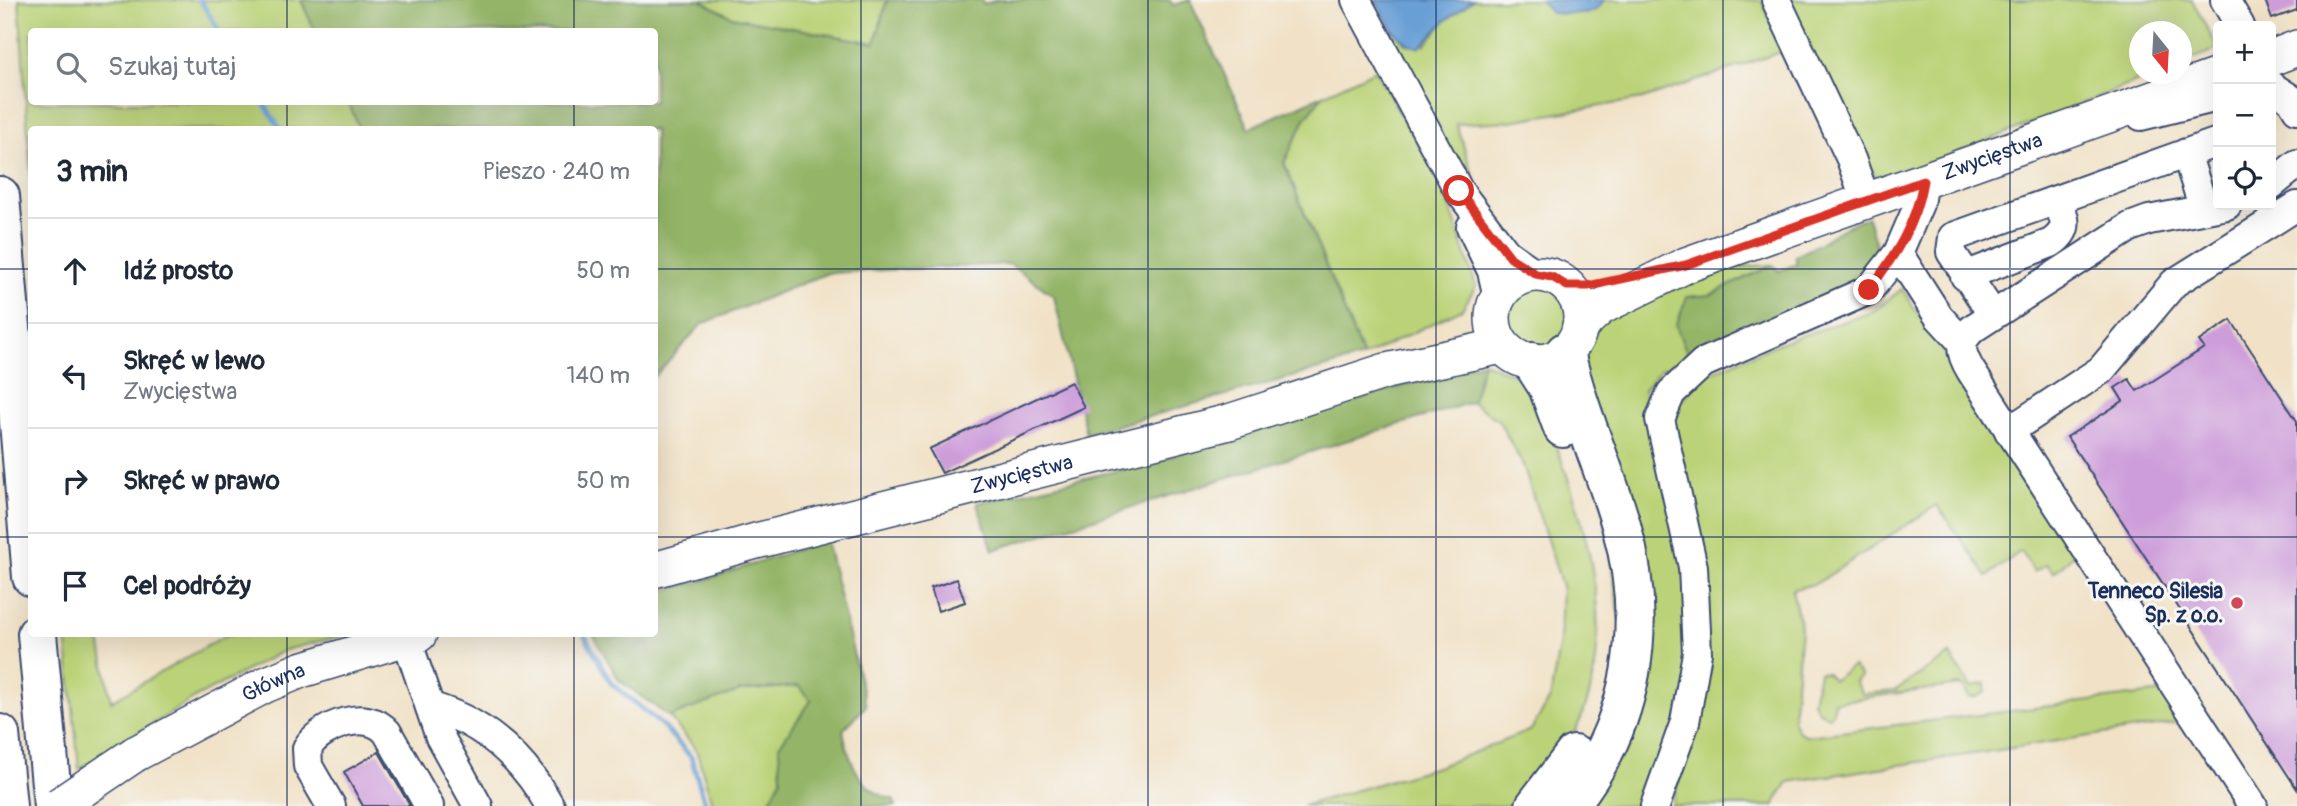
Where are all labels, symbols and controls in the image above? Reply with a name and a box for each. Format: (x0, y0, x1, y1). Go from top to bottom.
north arrow (2129, 21, 2192, 84)
map controls (2213, 21, 2276, 210)
button: + (2213, 21, 2276, 84)
search box (28, 28, 658, 105)
icon: search (52, 48, 90, 86)
text: Szukaj tutaj (108, 51, 236, 83)
button: − (2213, 84, 2276, 147)
street label: Zwycięstwa (1939, 127, 2046, 187)
button: locate (2213, 147, 2276, 210)
text: 3 min (56, 153, 128, 190)
text: Pieszo · 240 m (483, 157, 630, 186)
route start (1443, 175, 1474, 206)
icon: ahead (56, 252, 94, 290)
text: Idź prosto (123, 255, 233, 287)
text: 50 m (576, 256, 630, 285)
route end (1853, 274, 1884, 305)
text: Skręć w lewo (123, 345, 265, 377)
icon: left (56, 357, 94, 395)
text: 140 m (567, 361, 630, 390)
text: Zwycięstwa (123, 377, 237, 406)
street label: Zwycięstwa (968, 449, 1076, 500)
icon: right (56, 462, 94, 500)
text: Skręć w prawo (123, 465, 280, 497)
text: 50 m (576, 466, 630, 495)
icon: arrive (56, 567, 94, 605)
text: Cel podróży (123, 570, 251, 602)
place label: Tenneco Silesia Sp. z o.o. (2087, 578, 2223, 629)
marker: Tenneco Silesia Sp. z o.o. (2229, 595, 2245, 611)
street label: Główna (237, 657, 309, 709)

